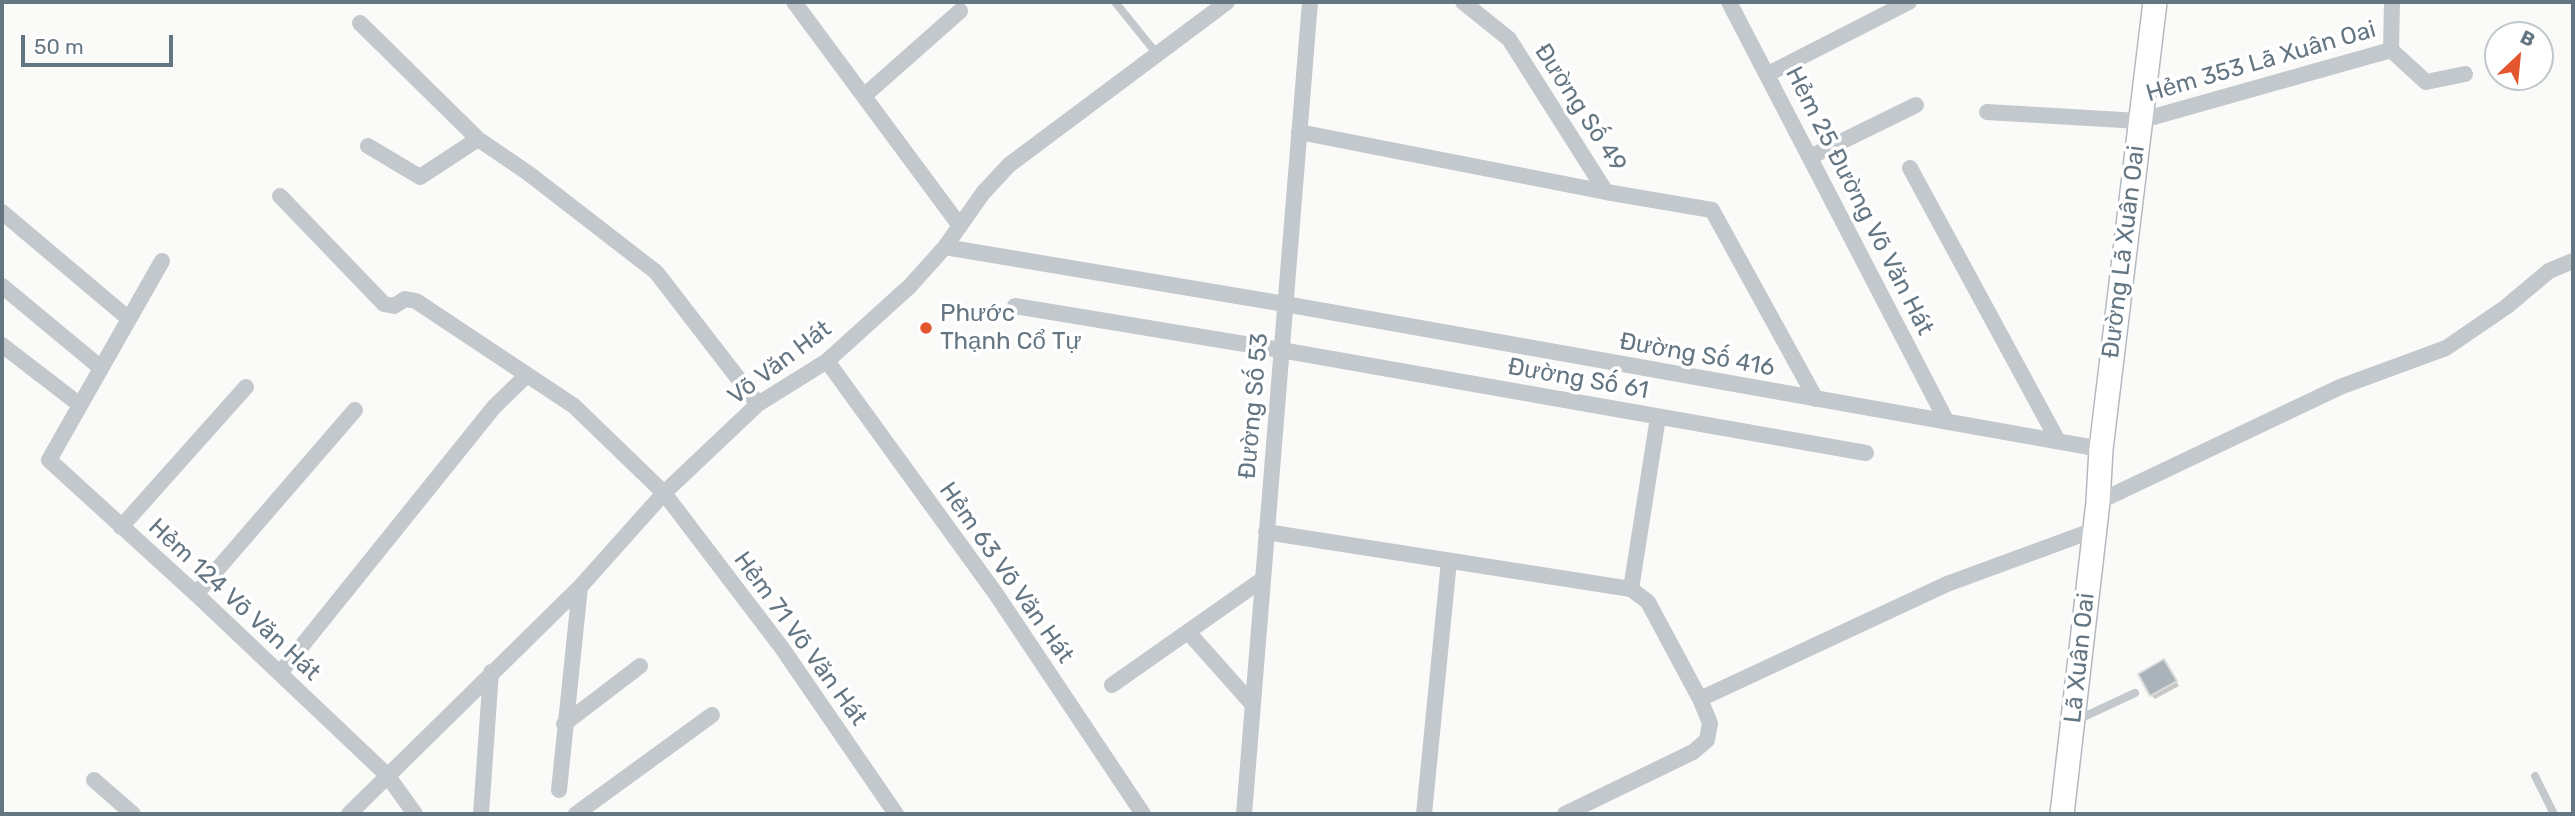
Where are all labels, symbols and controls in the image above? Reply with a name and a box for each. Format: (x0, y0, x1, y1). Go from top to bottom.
street label: Hẻm 353 Lã Xuân Oai (2143, 15, 2379, 109)
scale bar (24, 21, 177, 65)
north arrow (2484, 21, 2554, 91)
text: B (2516, 25, 2539, 52)
text: 50 m (34, 34, 84, 59)
street label: Đường Số 49 (1528, 39, 1632, 177)
street label: Hẻm 25 Đường Võ Văn Hát (1779, 62, 1939, 340)
street label: Đường Lã Xuân Oai (2097, 144, 2151, 360)
place label: Phước Thạnh Cổ Tự (940, 300, 1082, 356)
street label: Võ Văn Hát (723, 315, 837, 411)
marker: Phước Thạnh Cổ Tự (918, 320, 934, 336)
street label: Đường Số 416 (1617, 327, 1777, 383)
street label: Đường Số 53 (1233, 332, 1275, 480)
street label: Đường Số 61 (1506, 352, 1650, 406)
street label: Hẻm 63 Võ Văn Hát (933, 477, 1079, 669)
street label: Hẻm 124 Võ Văn Hát (142, 513, 326, 687)
street label: Hẻm 71 Võ Văn Hát (727, 546, 873, 732)
street label: Lã Xuân Oai (2059, 591, 2101, 725)

